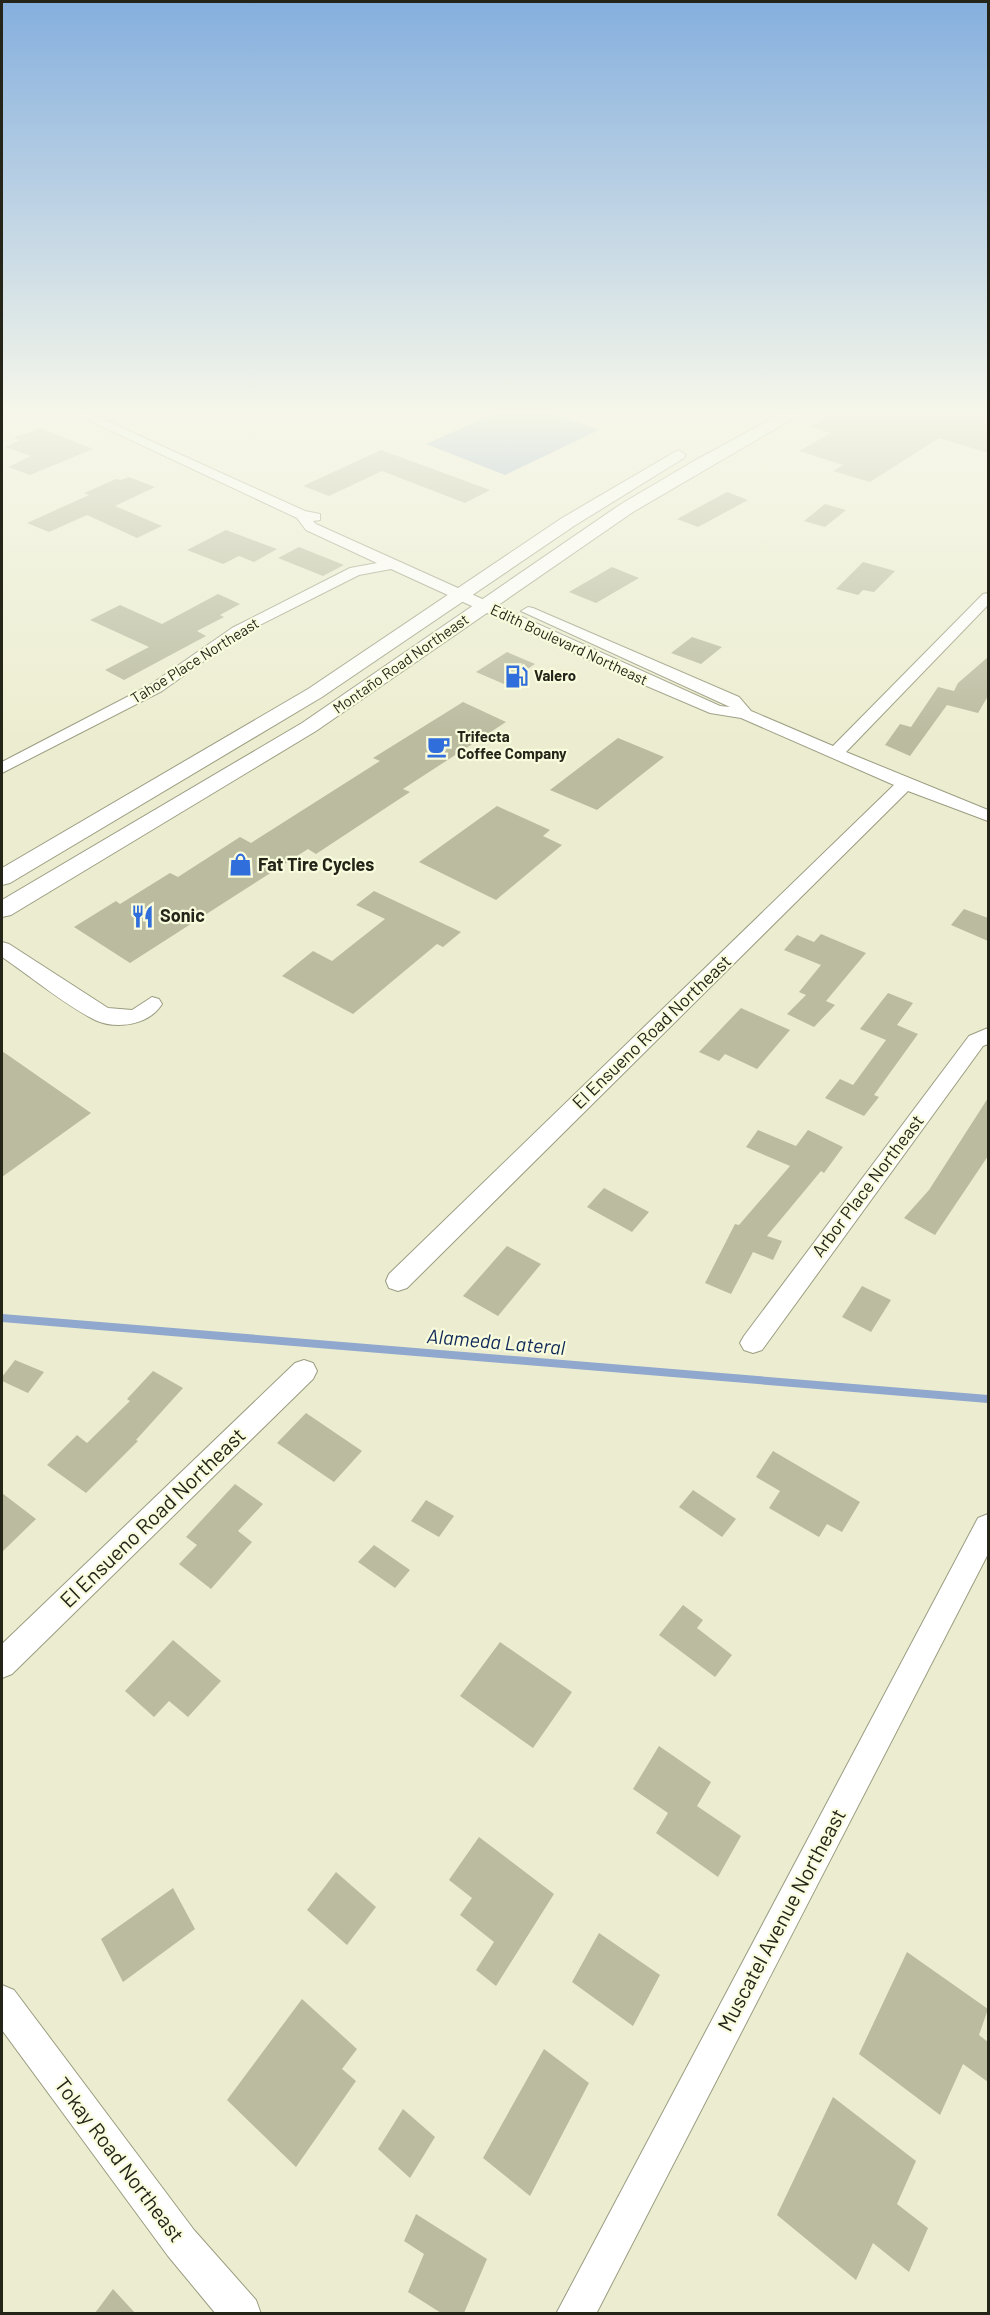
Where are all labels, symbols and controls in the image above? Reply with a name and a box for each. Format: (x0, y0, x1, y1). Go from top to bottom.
street label: Edith Boulevard Northeast (488, 600, 651, 688)
street label: Montaño Road Northeast (329, 610, 472, 717)
street label: Tahoe Place Northeast (127, 613, 262, 707)
fuel station icon: Valero (503, 663, 529, 689)
place label: Valero (534, 666, 576, 684)
place label: Trifecta Coffee Company (457, 727, 567, 762)
cafe icon: Trifecta Coffee Company (426, 733, 452, 759)
shop icon: Fat Tire Cycles (227, 852, 253, 878)
place label: Fat Tire Cycles (258, 853, 374, 875)
restaurant icon: Sonic (129, 903, 155, 929)
place label: Sonic (160, 904, 205, 926)
street label: El Ensueno Road Northeast (567, 950, 735, 1113)
street label: Arbor Place Northeast (807, 1110, 928, 1261)
water label: Alameda Lateral (426, 1323, 567, 1359)
street label: El Ensueno Road Northeast (54, 1422, 250, 1612)
street label: Muscatel Avenue Northeast (711, 1804, 850, 2035)
street label: Tokay Road Northeast (50, 2072, 190, 2246)

